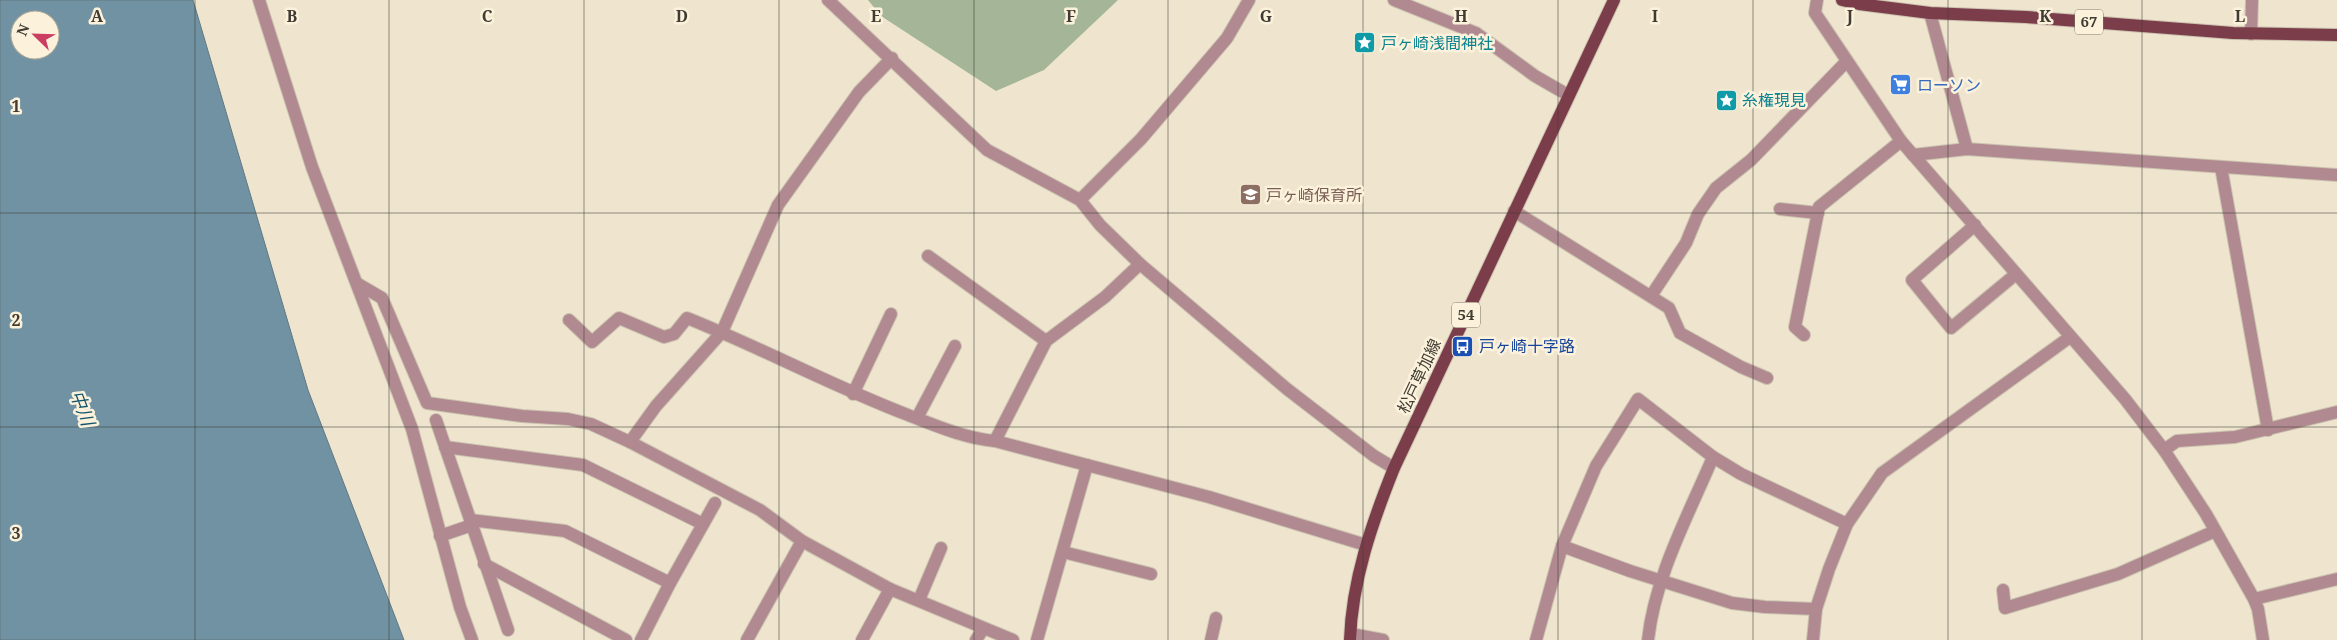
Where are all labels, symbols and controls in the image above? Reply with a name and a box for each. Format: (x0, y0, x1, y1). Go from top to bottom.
text: A (91, 5, 104, 27)
text: B (287, 5, 298, 27)
text: C (482, 5, 493, 27)
text: D (676, 5, 688, 27)
text: E (871, 5, 881, 27)
text: F (1066, 5, 1076, 27)
text: G (1260, 5, 1272, 27)
text: H (1454, 5, 1468, 27)
text: I (1652, 5, 1658, 27)
text: J (1846, 5, 1854, 27)
text: K (2039, 5, 2051, 27)
text: L (2235, 5, 2245, 27)
north arrow (10, 10, 60, 60)
road number: 67 (2075, 10, 2103, 34)
text: N (12, 21, 33, 39)
place icon: 戸ヶ崎浅間神社 (1353, 31, 1377, 55)
place label: 戸ヶ崎浅間神社 (1381, 32, 1493, 54)
supermarket icon: ローソン (1889, 73, 1913, 97)
place label: ローソン (1917, 74, 1981, 96)
place icon: 糸権現見 (1714, 88, 1738, 112)
place label: 糸権現見 (1742, 89, 1806, 111)
text: 1 (11, 95, 21, 117)
school or university icon: 戸ヶ崎保育所 (1238, 183, 1262, 207)
place label: 戸ヶ崎保育所 (1266, 184, 1362, 206)
road number: 54 (1452, 302, 1480, 328)
text: 2 (11, 309, 21, 331)
bus stop icon: 戸ヶ崎十字路 (1451, 334, 1475, 358)
street label: 松戸草加線 (1392, 335, 1446, 417)
place label: 戸ヶ崎十字路 (1479, 335, 1575, 357)
water label: 中川 (65, 387, 101, 431)
text: 3 (11, 522, 21, 544)

